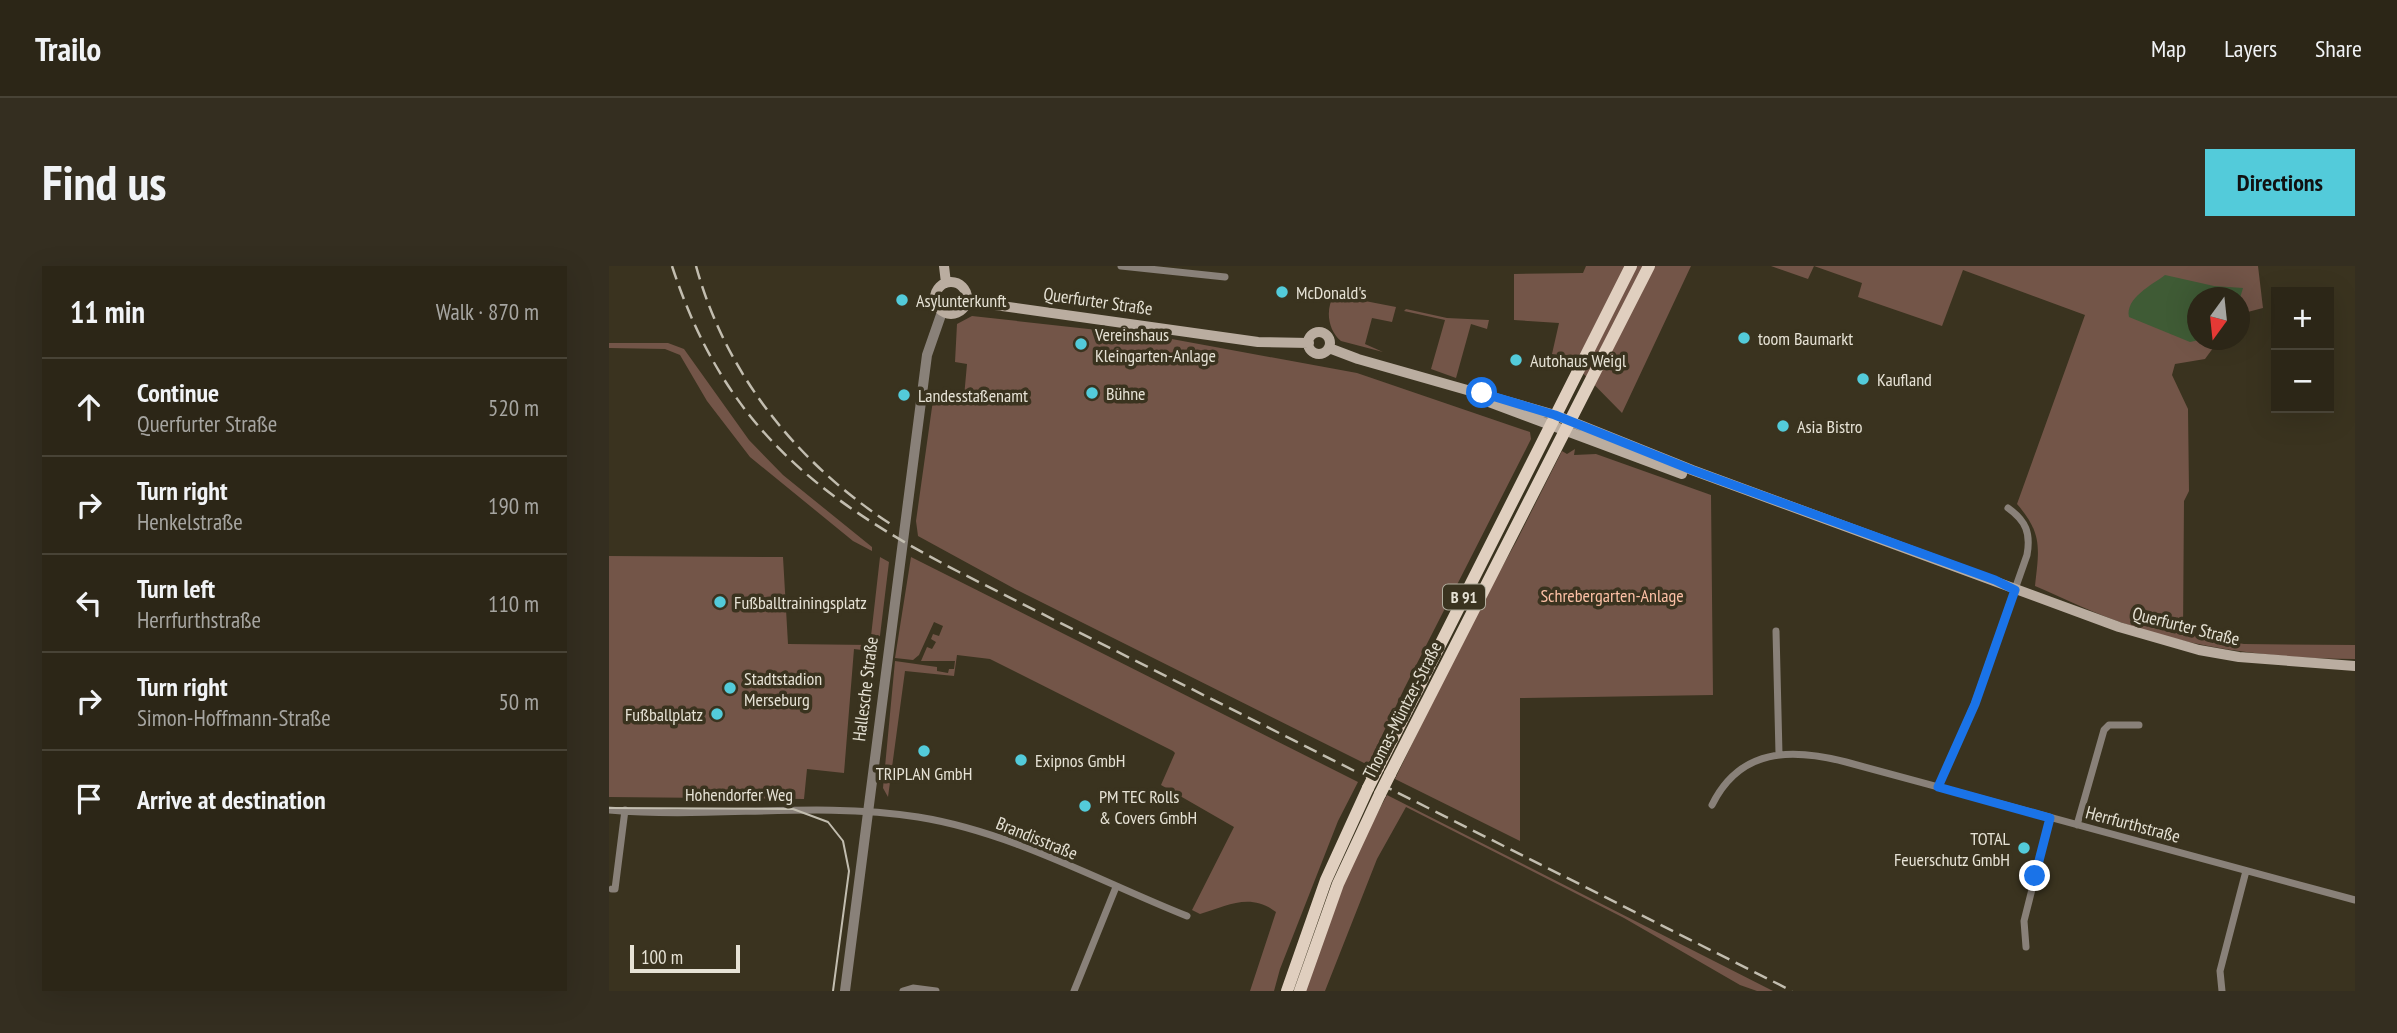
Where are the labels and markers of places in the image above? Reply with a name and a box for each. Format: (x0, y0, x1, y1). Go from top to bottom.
place label: McDonald's (1296, 281, 1367, 304)
marker: McDonald's (1274, 284, 1290, 300)
place label: Asylunterkunft (916, 289, 1007, 312)
marker: Asylunterkunft (894, 292, 910, 308)
place label: Vereinshaus Kleingarten-Anlage (1094, 323, 1216, 367)
place label: toom Baumarkt (1758, 327, 1853, 350)
marker: toom Baumarkt (1736, 330, 1752, 346)
marker: Vereinshaus Kleingarten-Anlage (1073, 336, 1089, 352)
place label: Autohaus Weigl (1530, 349, 1627, 372)
marker: Autohaus Weigl (1508, 352, 1524, 368)
place label: Kaufland (1877, 368, 1932, 391)
marker: Kaufland (1855, 371, 1871, 387)
place label: Bühne (1106, 382, 1146, 405)
place label: Landesstaßenamt (918, 384, 1028, 407)
marker: Bühne (1084, 385, 1100, 401)
marker: Landesstaßenamt (896, 387, 912, 403)
place label: Asia Bistro (1797, 415, 1863, 438)
marker: Asia Bistro (1775, 418, 1791, 434)
place label: Fußballtrainingsplatz (734, 591, 867, 614)
marker: Fußballtrainingsplatz (712, 594, 728, 610)
place label: Stadtstadion Merseburg (744, 667, 822, 711)
marker: Stadtstadion Merseburg (722, 680, 738, 696)
place label: Fußballplatz (625, 703, 703, 726)
marker: Fußballplatz (709, 706, 725, 722)
marker: TRIPLAN GmbH (916, 743, 932, 759)
place label: Exipnos GmbH (1035, 749, 1126, 772)
marker: Exipnos GmbH (1013, 752, 1029, 768)
place label: TRIPLAN GmbH (876, 762, 972, 785)
place label: PM TEC Rolls & Covers GmbH (1099, 785, 1197, 829)
marker: PM TEC Rolls & Covers GmbH (1077, 798, 1093, 814)
place label: TOTAL Feuerschutz GmbH (1894, 827, 2011, 871)
marker: TOTAL Feuerschutz GmbH (2016, 840, 2032, 856)

